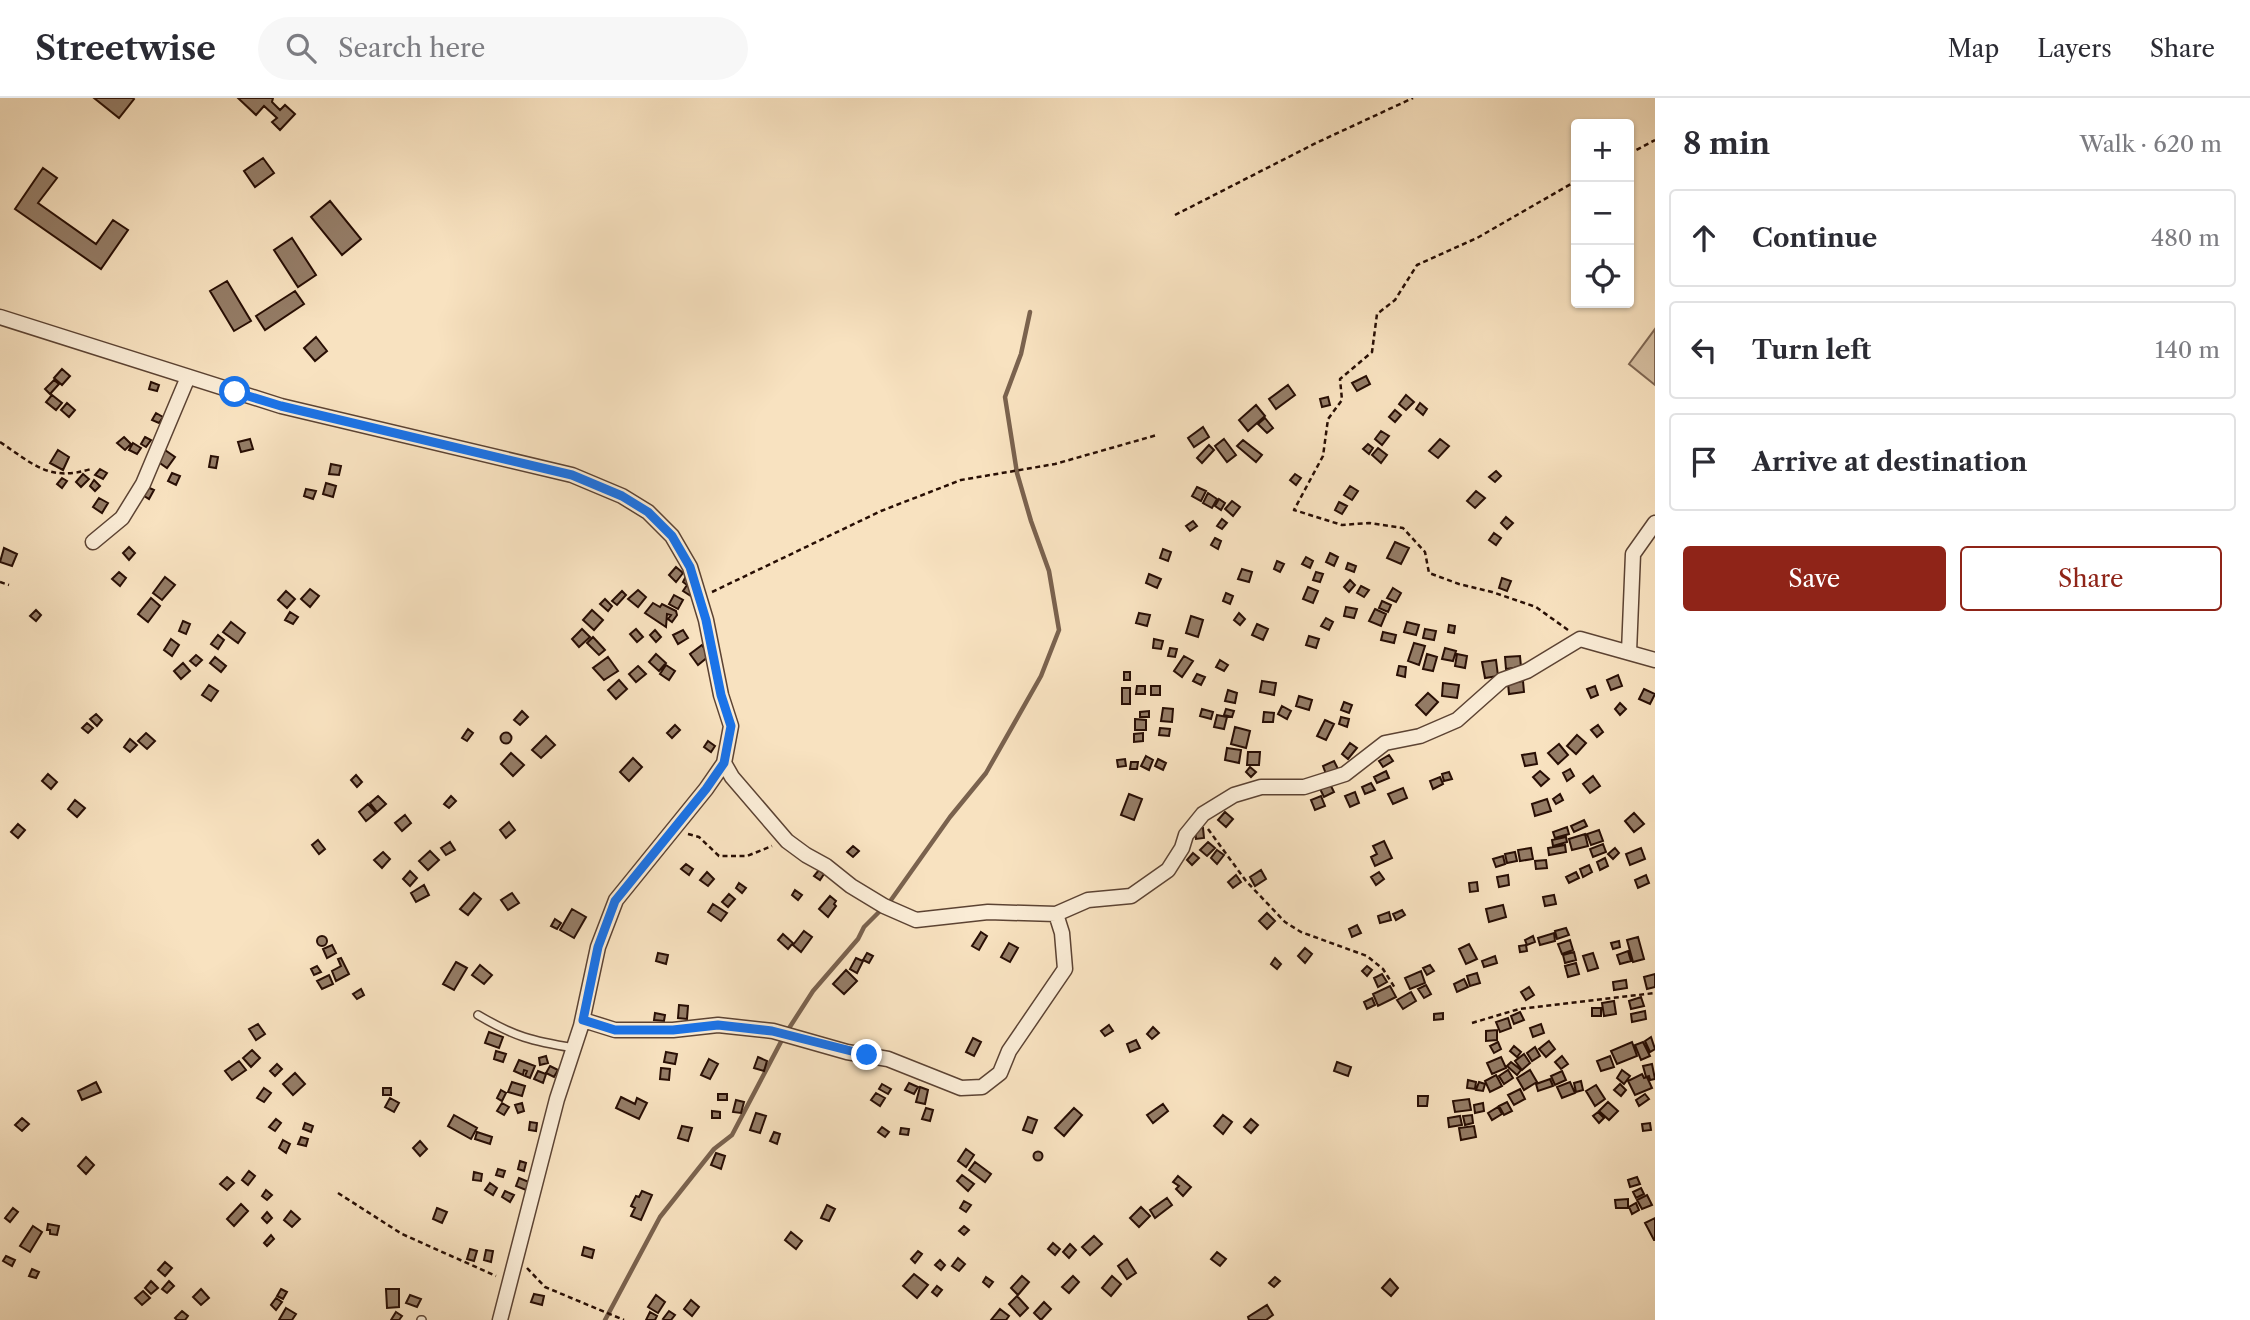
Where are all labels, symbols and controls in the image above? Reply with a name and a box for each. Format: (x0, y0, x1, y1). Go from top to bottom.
search box (258, 17, 748, 80)
text: Streetwise (35, 28, 216, 69)
icon: search (282, 29, 320, 67)
text: Search here (338, 32, 485, 64)
text: Map (1948, 34, 1999, 63)
text: Layers (2037, 34, 2112, 63)
text: Share (2150, 34, 2215, 63)
map controls (1571, 119, 1634, 308)
button: + (1571, 119, 1634, 182)
text: 8 min (1683, 125, 1770, 162)
text: Walk · 620 m (2080, 130, 2222, 158)
button: − (1571, 182, 1634, 245)
icon: ahead (1685, 219, 1723, 257)
text: Continue (1752, 222, 1877, 254)
text: 480 m (2151, 224, 2220, 252)
button: locate (1571, 245, 1634, 308)
icon: left (1685, 331, 1723, 369)
text: Turn left (1752, 334, 1871, 366)
text: 140 m (2155, 336, 2220, 364)
route start (219, 376, 250, 407)
icon: arrive (1685, 443, 1723, 481)
text: Arrive at destination (1752, 446, 2027, 478)
button: Save (1683, 546, 1946, 611)
button: Share (1960, 546, 2222, 611)
route end (851, 1039, 882, 1070)

